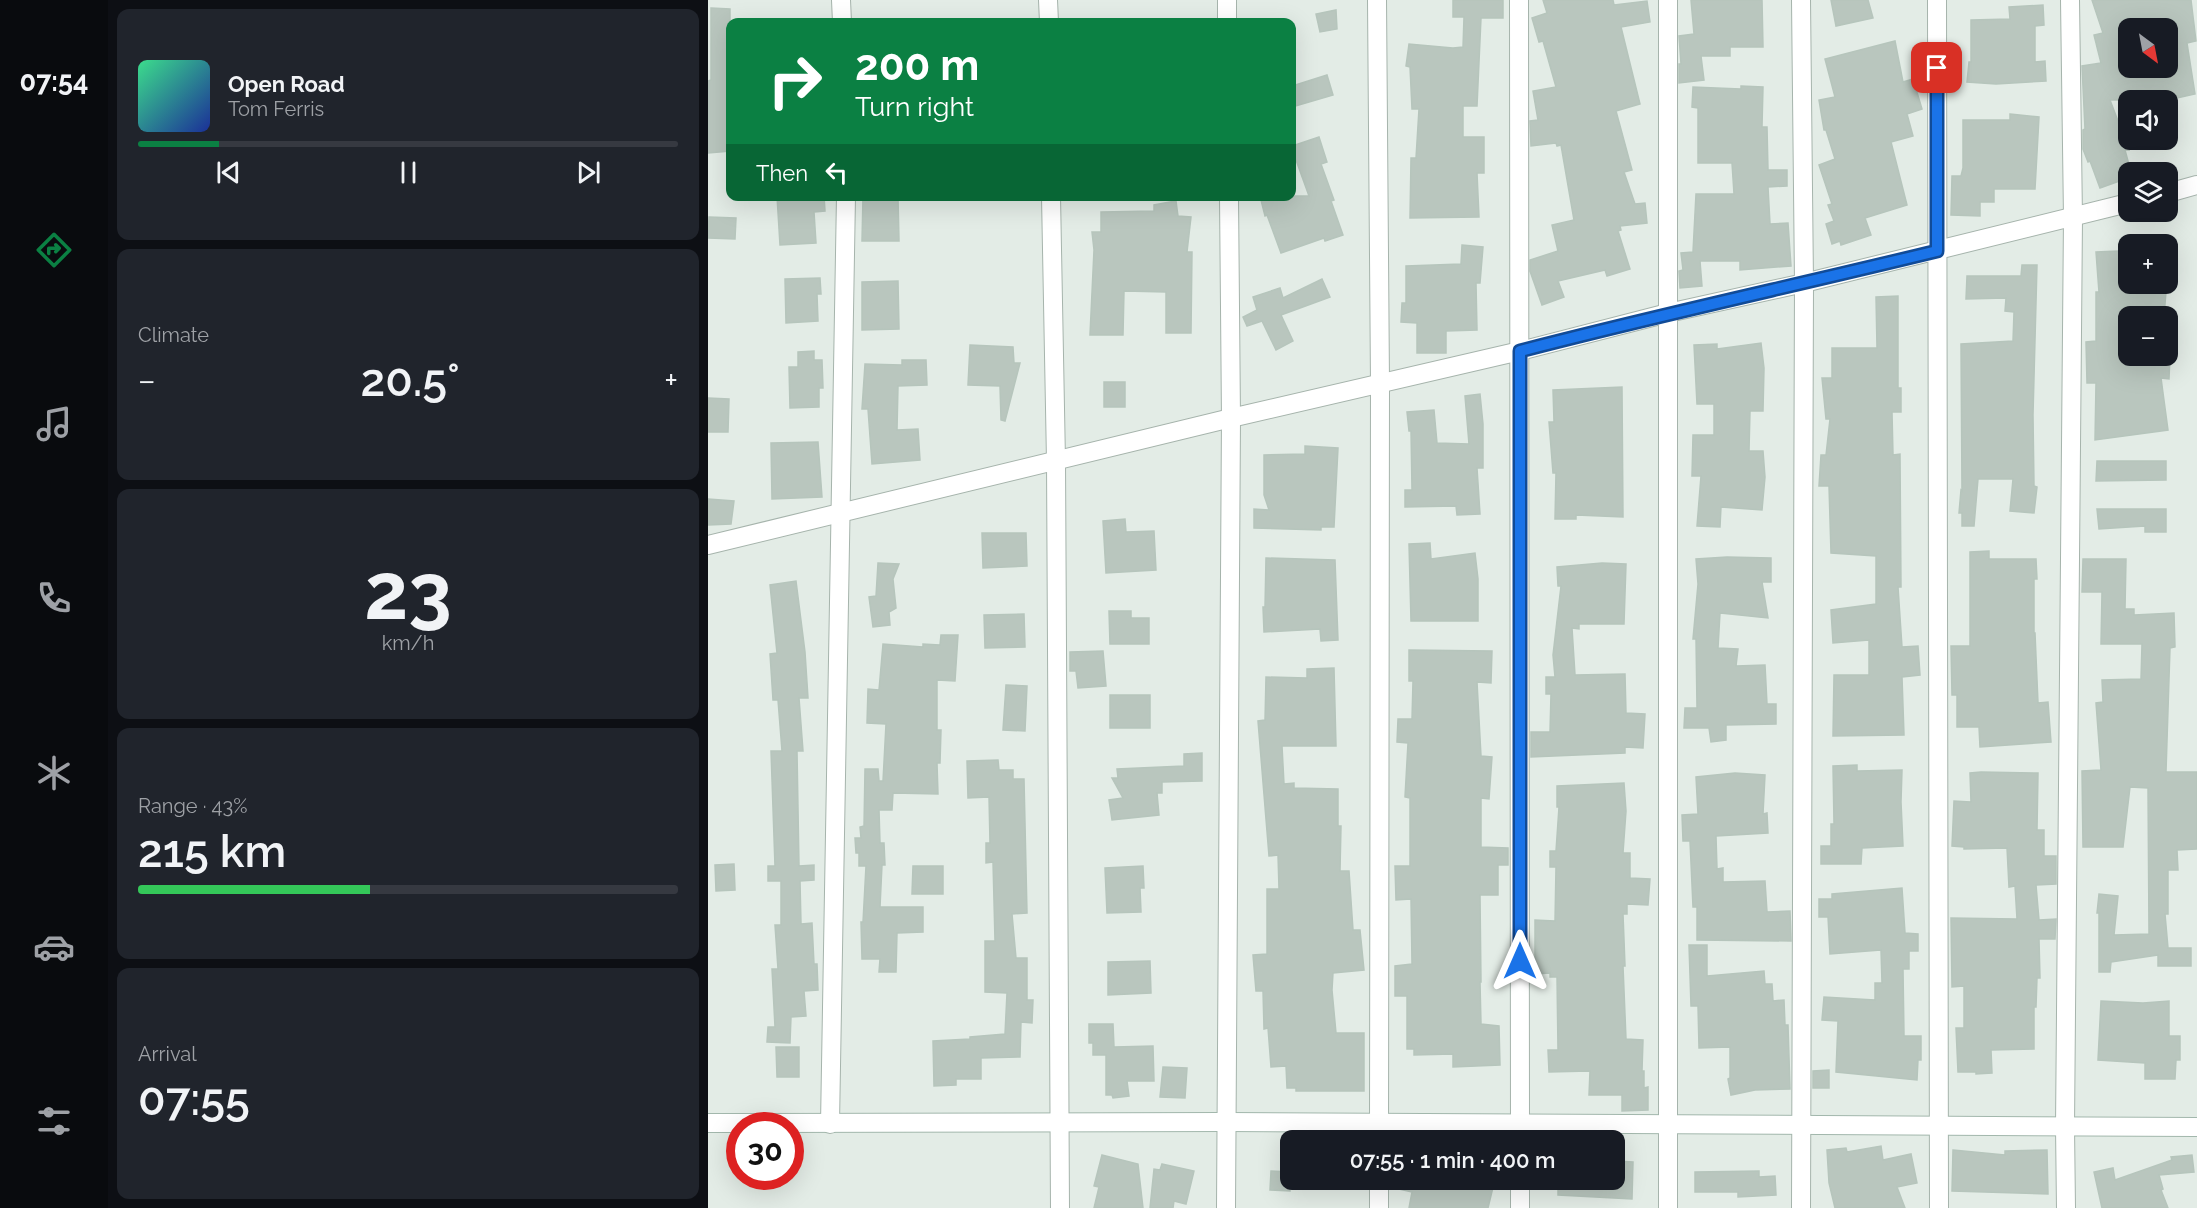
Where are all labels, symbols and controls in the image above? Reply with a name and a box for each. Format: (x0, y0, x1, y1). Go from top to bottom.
north arrow (2118, 18, 2178, 78)
map controls (2118, 18, 2178, 366)
text: 200 m (855, 41, 979, 90)
icon: right (756, 42, 834, 120)
pin (1911, 42, 1962, 93)
icon: arrive (1920, 51, 1953, 84)
text: 07:54 (20, 66, 88, 97)
text: Open Road (228, 71, 345, 97)
button: sound (2118, 90, 2178, 150)
text: Turn right (855, 91, 974, 122)
text: Tom Ferris (228, 97, 324, 121)
icon: previous (212, 156, 245, 189)
icon: pause (392, 156, 425, 189)
icon: next (572, 156, 605, 189)
icon: left (820, 156, 853, 189)
text: Then (756, 160, 808, 186)
button: layers (2118, 162, 2178, 222)
icon: directions (33, 229, 75, 271)
button: + (2118, 234, 2178, 294)
button: − (2118, 306, 2178, 366)
text: Climate (138, 323, 209, 347)
text: 20.5° (360, 354, 460, 407)
text: − (138, 361, 156, 400)
text: + (664, 361, 678, 400)
icon: music (33, 403, 75, 445)
text: 23 (364, 546, 452, 637)
icon: phone (33, 577, 75, 619)
text: km/h (382, 631, 434, 655)
icon: climate (33, 752, 75, 794)
text: Range · 43% (138, 794, 247, 818)
text: 215 km (138, 825, 286, 878)
icon: car (33, 926, 75, 968)
position arrow (1488, 929, 1552, 993)
text: Arrival (138, 1042, 197, 1066)
text: 07:55 (138, 1073, 250, 1126)
icon: filters (33, 1100, 75, 1142)
speed limit sign: 30 (726, 1112, 804, 1190)
text: 07:55 · 1 min · 400 m (1350, 1147, 1555, 1173)

